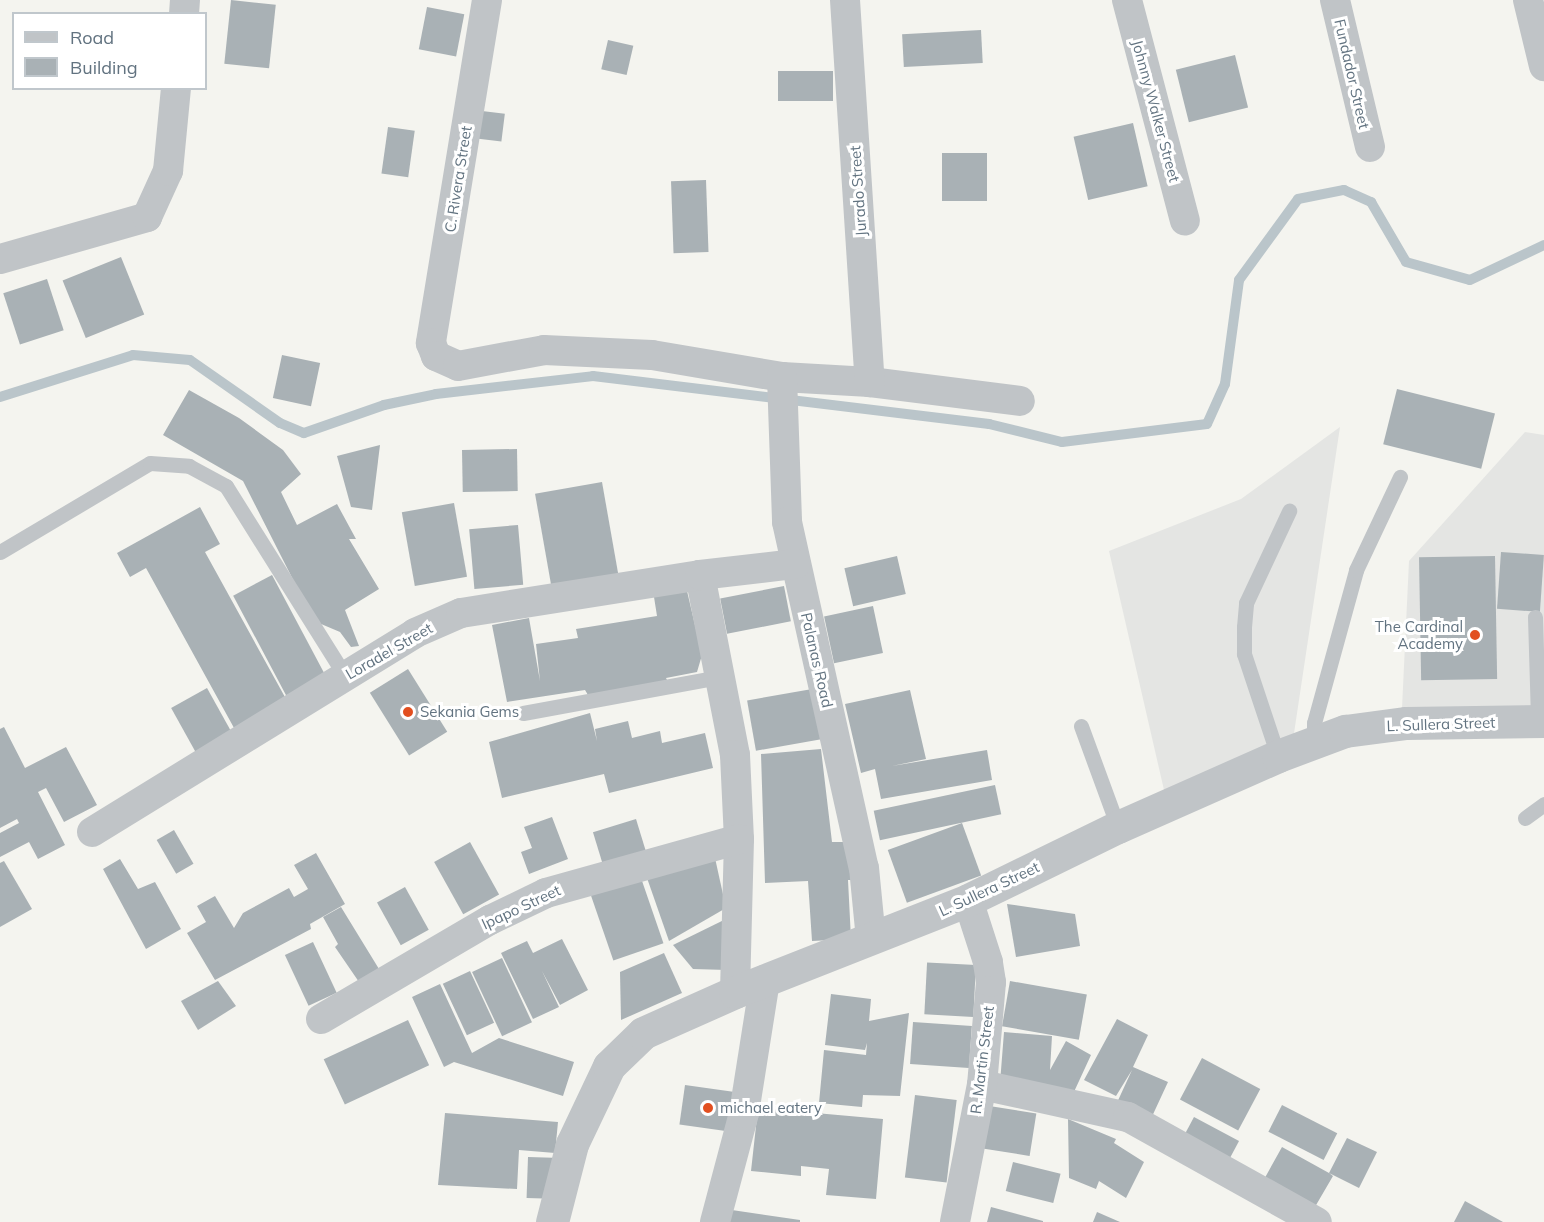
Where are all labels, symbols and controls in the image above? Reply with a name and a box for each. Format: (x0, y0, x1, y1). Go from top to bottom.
legend (12, 12, 207, 90)
street label: Fundador Street (1331, 17, 1373, 131)
text: Road (70, 26, 114, 49)
street label: Johnny Walker Street (1128, 38, 1184, 184)
text: Building (70, 56, 138, 79)
street label: C. Rivera Street (441, 125, 475, 233)
street label: Jurado Street (846, 145, 870, 237)
street label: Palanas Road (797, 611, 837, 709)
place label: The Cardinal Academy (1375, 617, 1463, 652)
street label: Loradel Street (342, 619, 436, 683)
marker: The Cardinal Academy (1468, 628, 1482, 642)
place label: Sekania Gems (420, 703, 519, 721)
marker: Sekania Gems (401, 705, 415, 719)
street label: L. Sullera Street (1386, 713, 1496, 735)
street label: L. Sullera Street (936, 858, 1042, 920)
street label: Ipapo Street (479, 881, 563, 933)
street label: R. Martin Street (966, 1005, 998, 1115)
place label: michael eatery (720, 1099, 822, 1117)
marker: michael eatery (701, 1101, 715, 1115)

